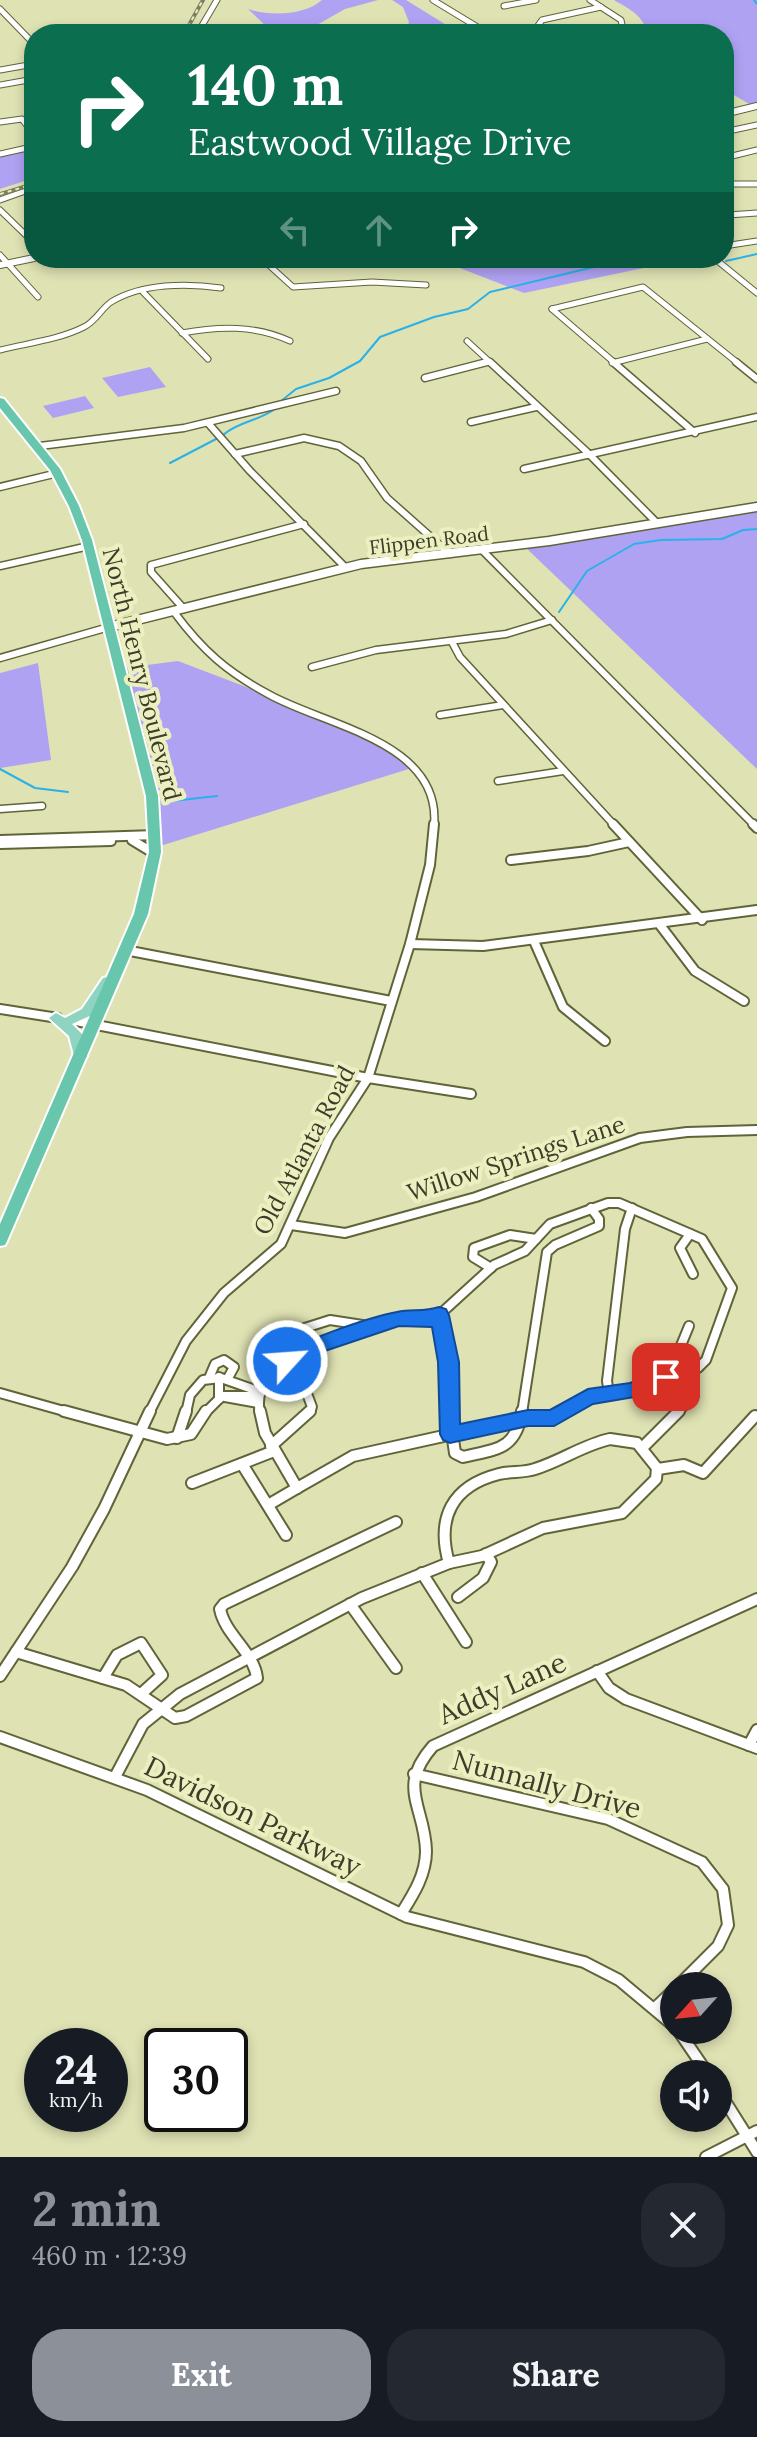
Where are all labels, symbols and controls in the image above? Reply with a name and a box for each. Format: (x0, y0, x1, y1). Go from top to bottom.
text: 140 m (188, 49, 343, 120)
icon: right (56, 56, 160, 160)
text: Eastwood Village Drive (188, 119, 572, 165)
icon: left (273, 208, 317, 252)
icon: ahead (357, 208, 401, 252)
icon: right (441, 208, 485, 252)
street label: Flippen Road (368, 520, 490, 560)
street label: North Henry Boulevard (96, 544, 188, 804)
street label: Old Atlanta Road (246, 1060, 362, 1240)
street label: Willow Springs Lane (403, 1108, 629, 1208)
position arrow (245, 1319, 329, 1403)
pin (632, 1343, 700, 1411)
icon: arrive (644, 1355, 688, 1399)
street label: Addy Lane (431, 1644, 572, 1733)
street label: Nunnally Drive (449, 1742, 645, 1826)
street label: Davidson Parkway (139, 1748, 367, 1884)
north arrow (660, 1972, 732, 2044)
map controls (660, 1972, 732, 2132)
speed limit sign: 30 (144, 2028, 248, 2132)
text: 24 (54, 2044, 98, 2095)
button: sound (660, 2060, 732, 2132)
text: km/h (49, 2087, 103, 2112)
text: 2 min (32, 2178, 161, 2239)
button: close (641, 2183, 725, 2267)
text: 460 m · 12:39 (32, 2239, 187, 2272)
button: Exit (32, 2329, 371, 2421)
button: Share (387, 2329, 725, 2421)

